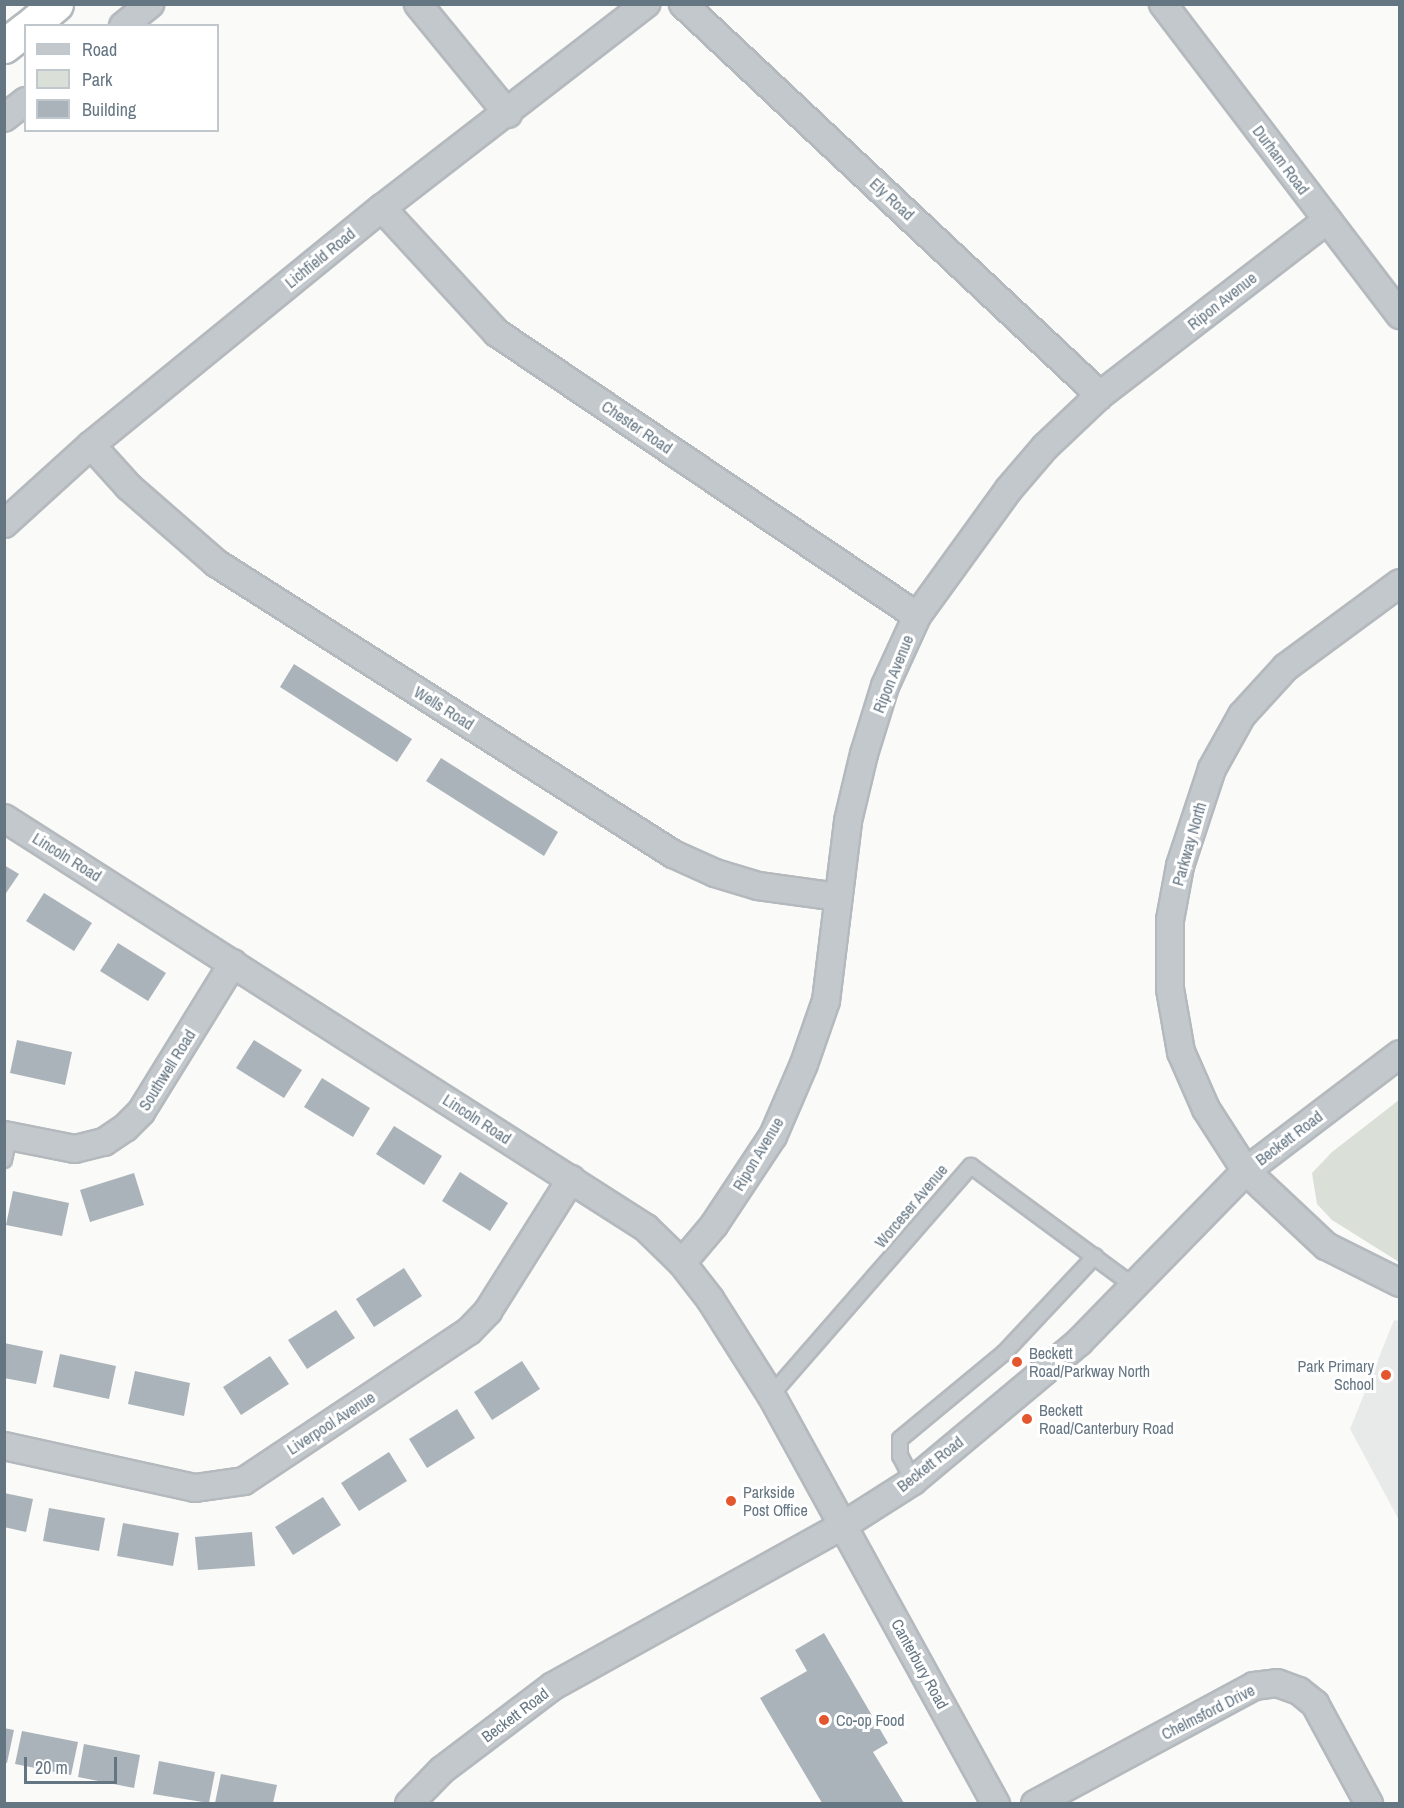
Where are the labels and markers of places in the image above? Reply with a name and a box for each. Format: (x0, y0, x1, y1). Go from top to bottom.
place label: Beckett Road/Parkway North (1029, 1343, 1150, 1381)
marker: Beckett Road/Parkway North (1010, 1355, 1024, 1369)
place label: Park Primary School (1297, 1356, 1374, 1394)
marker: Park Primary School (1379, 1368, 1393, 1382)
place label: Beckett Road/Canterbury Road (1039, 1400, 1174, 1438)
marker: Beckett Road/Canterbury Road (1020, 1412, 1034, 1426)
place label: Parkside Post Office (743, 1482, 808, 1520)
marker: Parkside Post Office (724, 1494, 738, 1508)
place label: Co-op Food (836, 1710, 905, 1730)
marker: Co-op Food (817, 1713, 831, 1727)

